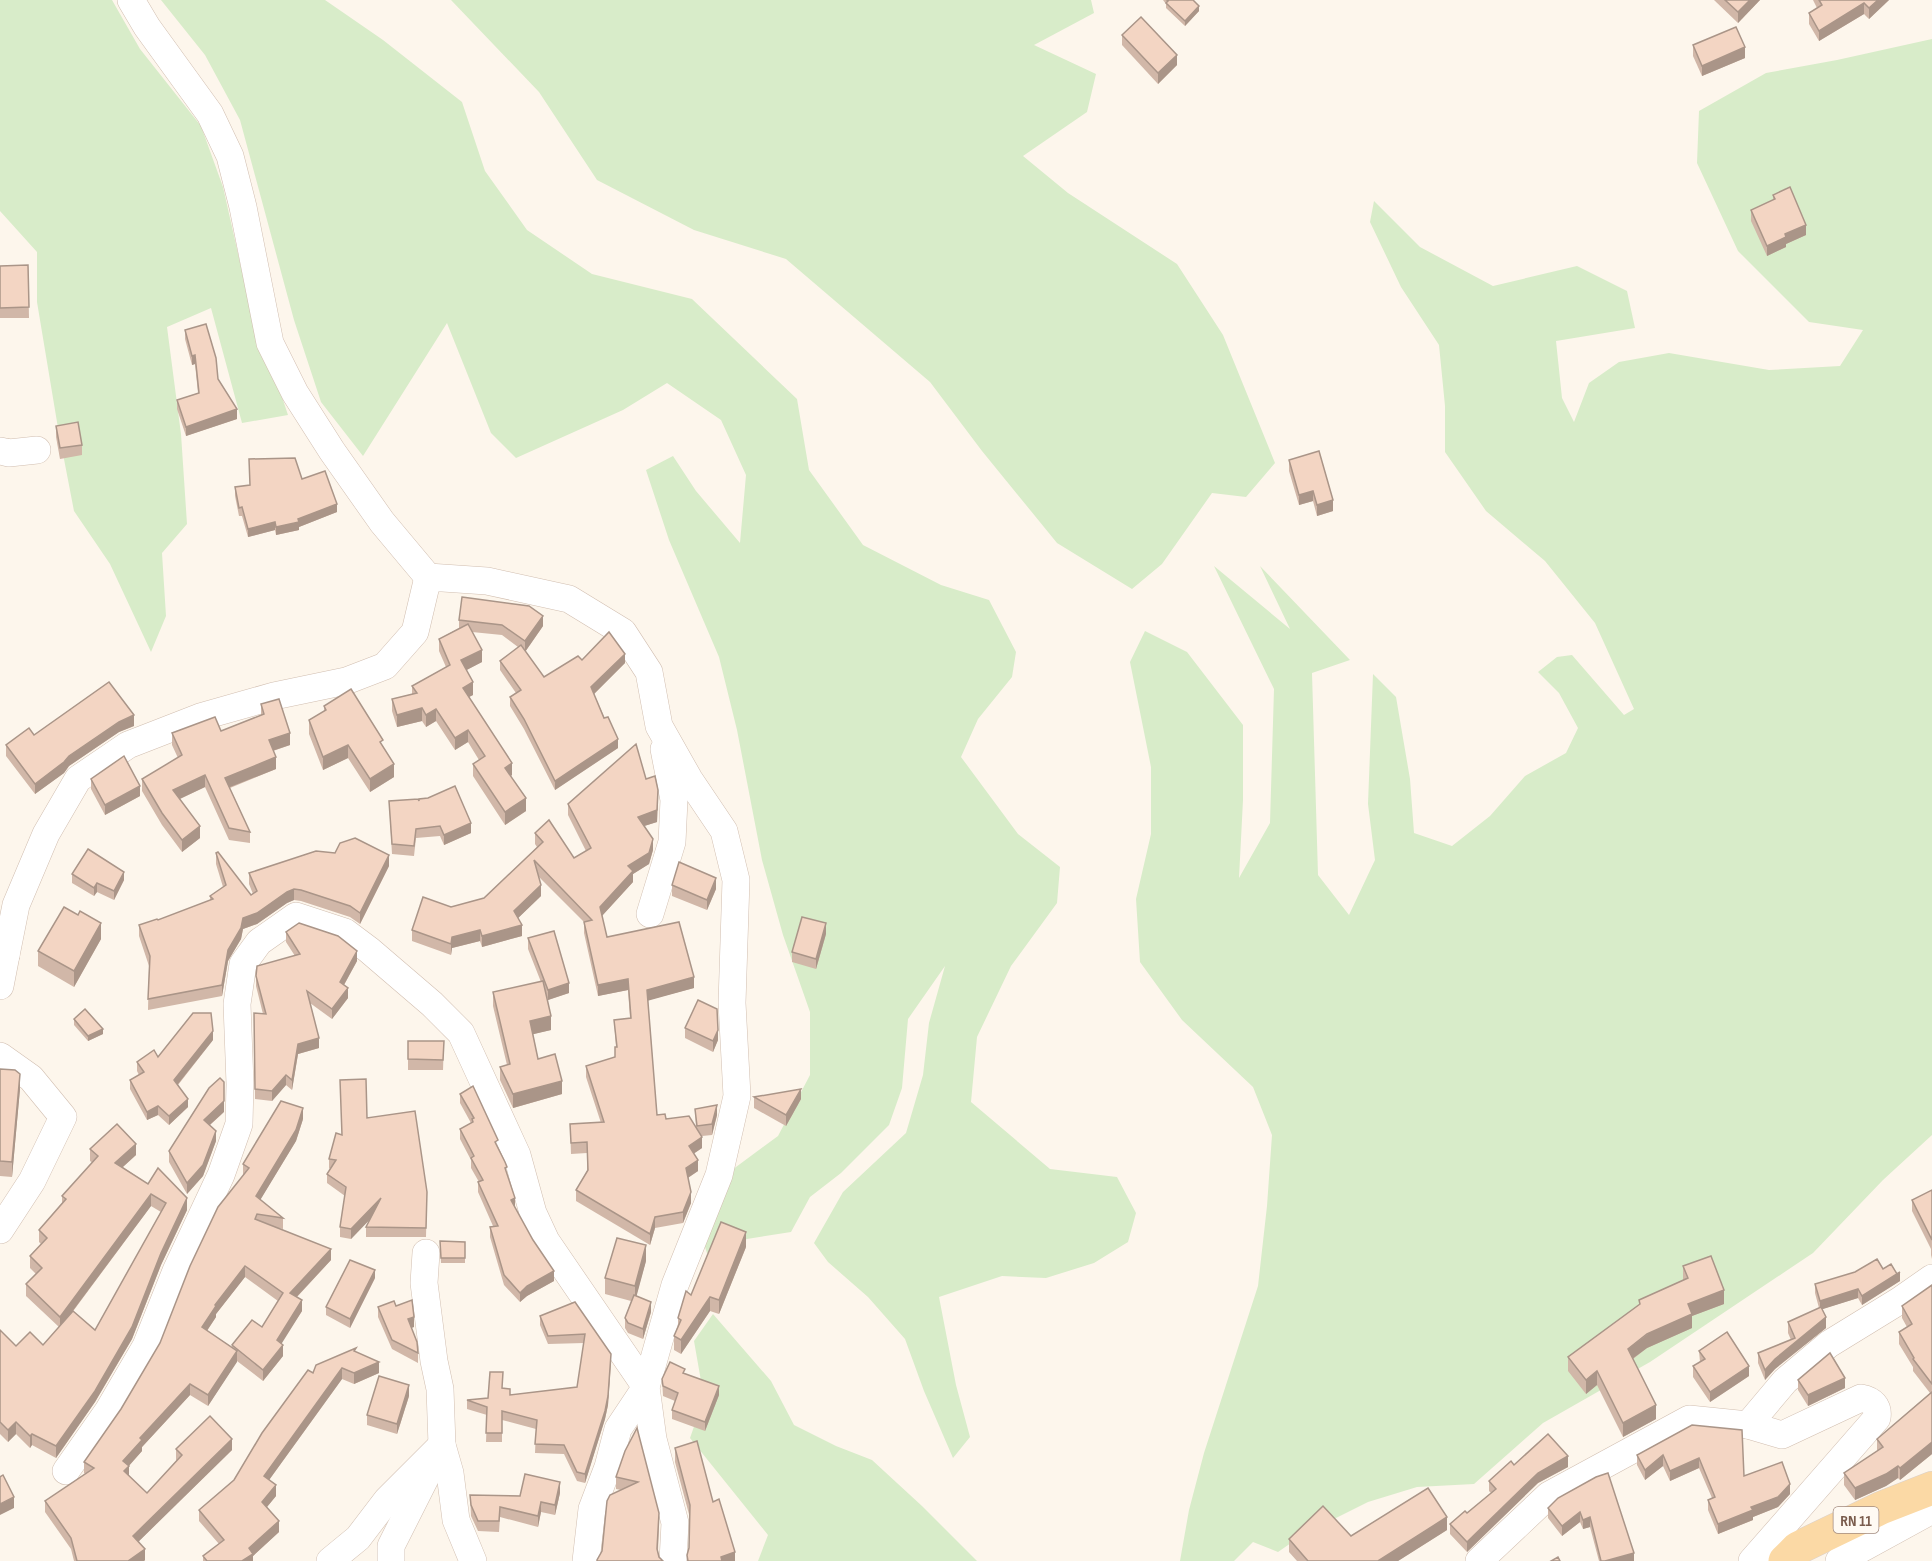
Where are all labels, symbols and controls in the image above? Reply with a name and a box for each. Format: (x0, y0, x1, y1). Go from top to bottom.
road number: RN 11 (1834, 1507, 1878, 1533)

